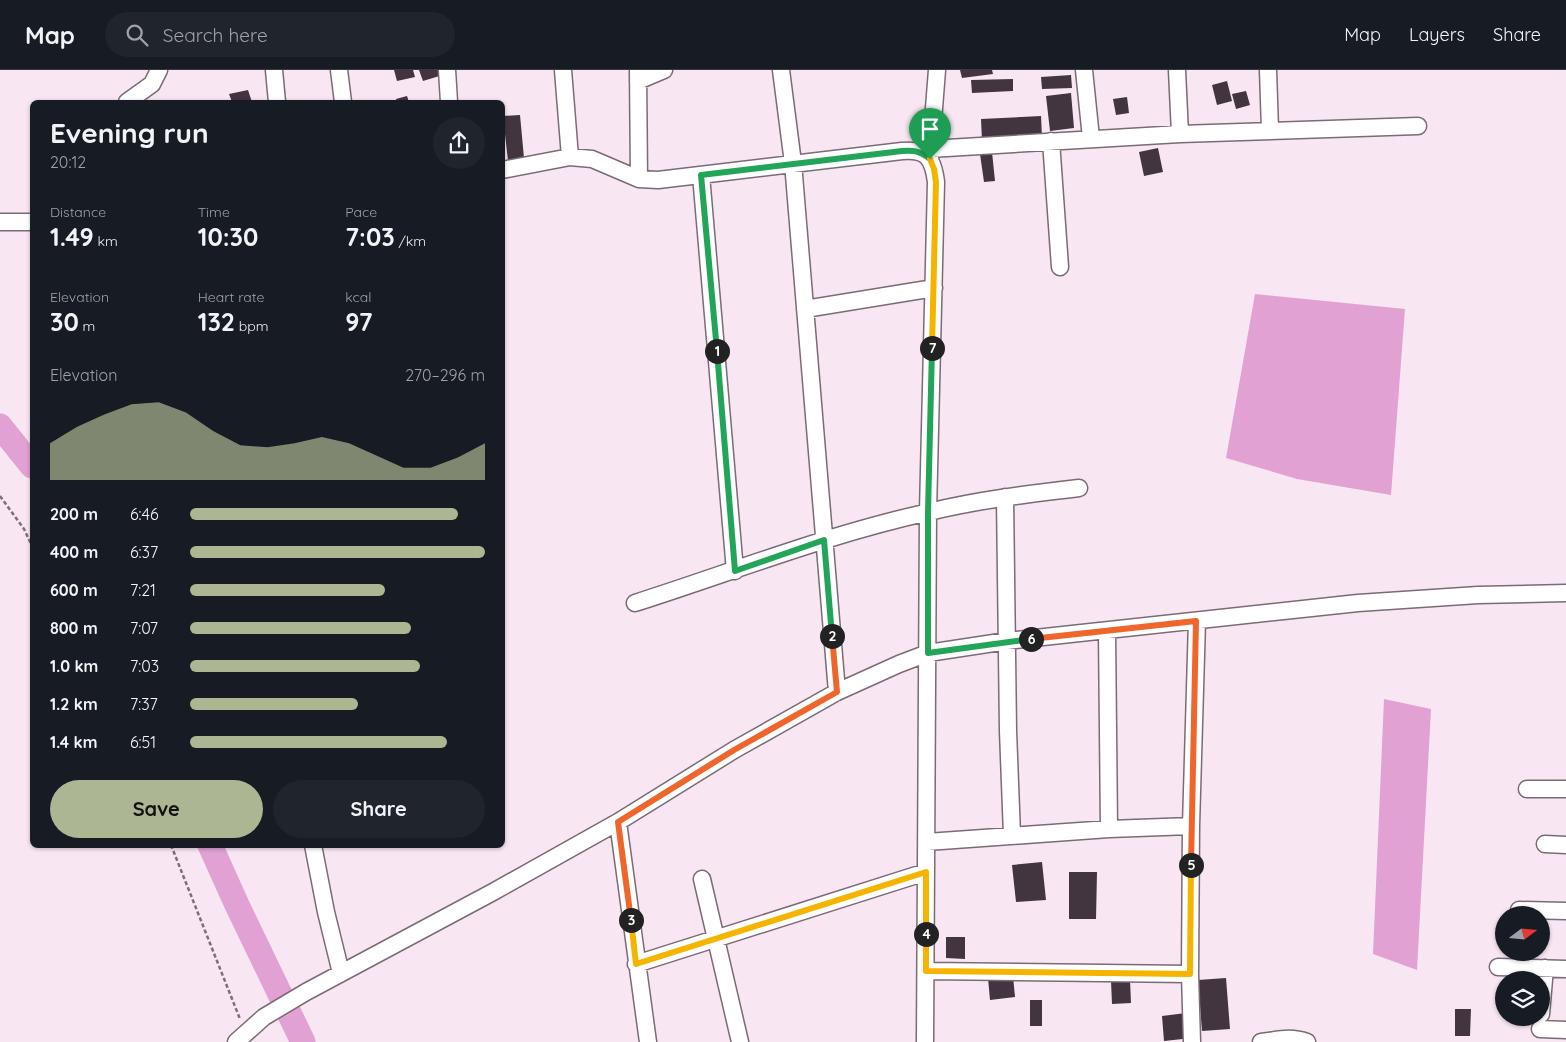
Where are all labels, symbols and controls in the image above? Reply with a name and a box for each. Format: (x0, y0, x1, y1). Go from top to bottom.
search box (105, 12, 455, 57)
text: Map (25, 20, 75, 50)
icon: search (123, 21, 151, 49)
text: Search here (163, 23, 268, 47)
text: Map (1344, 23, 1381, 46)
text: Layers (1409, 23, 1465, 46)
text: Share (1493, 23, 1541, 46)
pin (909, 108, 951, 159)
text: Evening run (50, 115, 209, 150)
icon: arrive (916, 115, 944, 143)
button: share (433, 117, 485, 169)
text: 20:12 (50, 152, 86, 172)
text: Distance (50, 203, 106, 221)
text: Time (198, 203, 230, 221)
text: Pace (345, 203, 377, 221)
text: 1.49 (50, 221, 94, 252)
text: 10:30 (198, 221, 258, 252)
text: 7:03 (345, 221, 395, 252)
text: km (94, 232, 118, 250)
text: /km (395, 232, 426, 250)
text: Elevation (50, 288, 109, 306)
text: Heart rate (198, 288, 264, 306)
text: kcal (345, 288, 371, 306)
text: 30 (50, 306, 79, 337)
text: 132 (198, 306, 235, 337)
text: 97 (345, 306, 373, 337)
text: m (79, 317, 95, 335)
text: bpm (235, 317, 269, 335)
pin: 7 (920, 336, 944, 360)
pin: 1 (704, 338, 730, 364)
text: 7 (929, 339, 936, 357)
text: 1 (715, 342, 720, 360)
text: Elevation (50, 365, 117, 385)
text: 270–296 m (405, 365, 485, 385)
text: 200 m (50, 504, 98, 524)
text: 6:46 (130, 504, 159, 524)
text: 400 m (50, 542, 98, 562)
text: 6:37 (130, 542, 158, 562)
text: 600 m (50, 580, 98, 600)
text: 7:21 (130, 580, 156, 600)
text: 800 m (50, 618, 98, 638)
text: 7:07 (130, 618, 158, 638)
pin: 2 (820, 624, 844, 648)
pin: 6 (1018, 626, 1044, 652)
text: 2 (829, 627, 836, 645)
text: 6 (1028, 630, 1035, 648)
text: 1.0 km (50, 656, 98, 676)
text: 7:03 (130, 656, 159, 676)
text: 1.2 km (50, 694, 98, 714)
text: 7:37 (130, 694, 158, 714)
text: 1.4 km (50, 732, 97, 752)
text: 6:51 (130, 732, 156, 752)
button: Save (50, 780, 263, 838)
button: Share (273, 780, 485, 838)
pin: 5 (1178, 852, 1204, 878)
text: 5 (1187, 856, 1196, 874)
north arrow (1495, 906, 1550, 961)
map controls (1495, 906, 1550, 1026)
pin: 3 (618, 908, 644, 932)
text: 3 (628, 911, 635, 929)
pin: 4 (914, 922, 938, 946)
text: 4 (922, 925, 931, 943)
button: layers (1495, 971, 1550, 1026)

